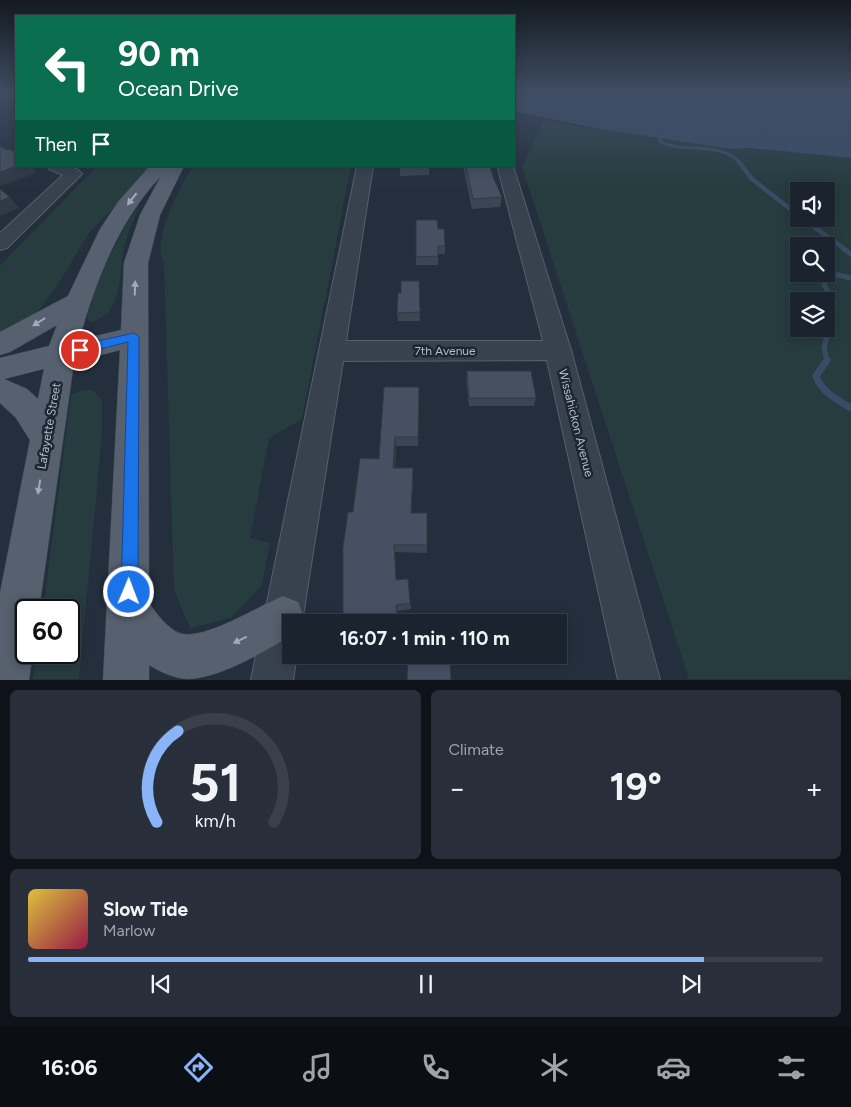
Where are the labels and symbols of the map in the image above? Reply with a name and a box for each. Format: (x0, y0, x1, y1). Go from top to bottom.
one-way arrow (126, 192, 137, 205)
one-way arrow (132, 280, 140, 296)
one-way arrow (32, 318, 45, 327)
pin (59, 329, 101, 371)
street label: 7th Avenue (414, 344, 476, 358)
street label: Wissahickon Avenue (556, 368, 596, 479)
street label: Lafayette Street (34, 381, 64, 470)
one-way arrow (34, 479, 42, 495)
position arrow (102, 565, 154, 617)
speed limit sign: 60 (15, 599, 80, 664)
one-way arrow (233, 636, 247, 644)

